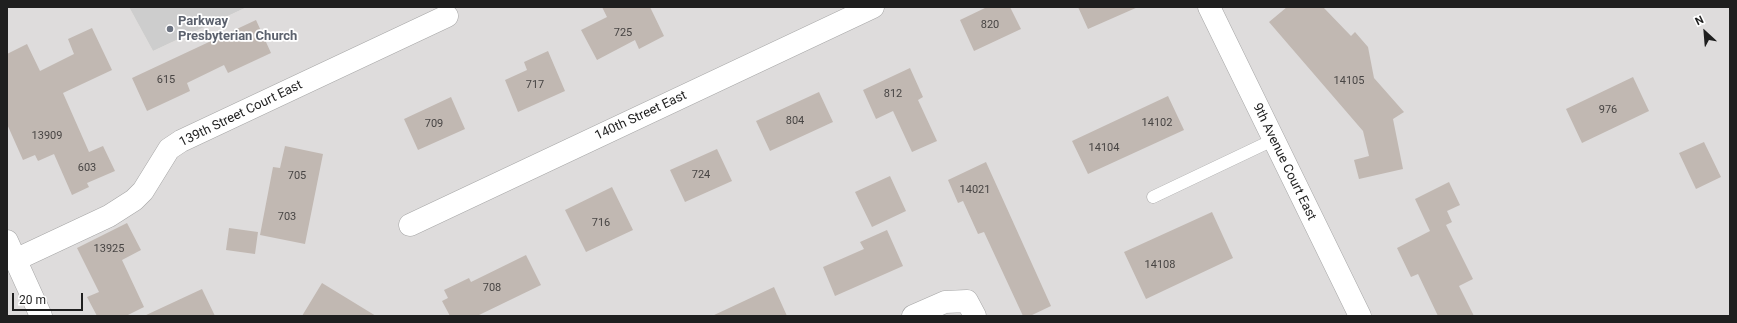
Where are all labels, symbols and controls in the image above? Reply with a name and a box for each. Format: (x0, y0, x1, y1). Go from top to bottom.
north arrow (1685, 12, 1725, 52)
text: N (1693, 13, 1706, 28)
place label: Parkway Presbyterian Church (178, 14, 297, 45)
house number: 820 (981, 18, 999, 32)
marker: Parkway Presbyterian Church (165, 24, 175, 34)
house number: 725 (614, 26, 632, 40)
house number: 615 (157, 73, 175, 87)
house number: 14105 (1334, 74, 1364, 88)
street label: 139th Street Court East (177, 77, 305, 151)
house number: 717 (526, 78, 544, 92)
house number: 812 (884, 87, 902, 101)
street label: 140th Street East (593, 88, 689, 144)
street label: 9th Avenue Court East (1249, 101, 1319, 223)
house number: 976 (1599, 103, 1617, 117)
house number: 804 (786, 114, 804, 128)
house number: 14102 (1142, 116, 1172, 130)
house number: 709 (425, 117, 443, 131)
house number: 13909 (32, 129, 62, 143)
house number: 14104 (1089, 141, 1119, 155)
house number: 603 (78, 161, 96, 175)
house number: 724 (692, 168, 710, 182)
house number: 705 (288, 169, 306, 183)
house number: 14021 (960, 183, 990, 197)
house number: 703 (278, 210, 296, 224)
house number: 716 (592, 216, 610, 230)
house number: 13925 (94, 242, 124, 256)
house number: 14108 (1145, 258, 1175, 272)
house number: 708 (483, 281, 501, 295)
scale bar (14, 285, 85, 311)
text: 20 m (19, 293, 46, 307)

